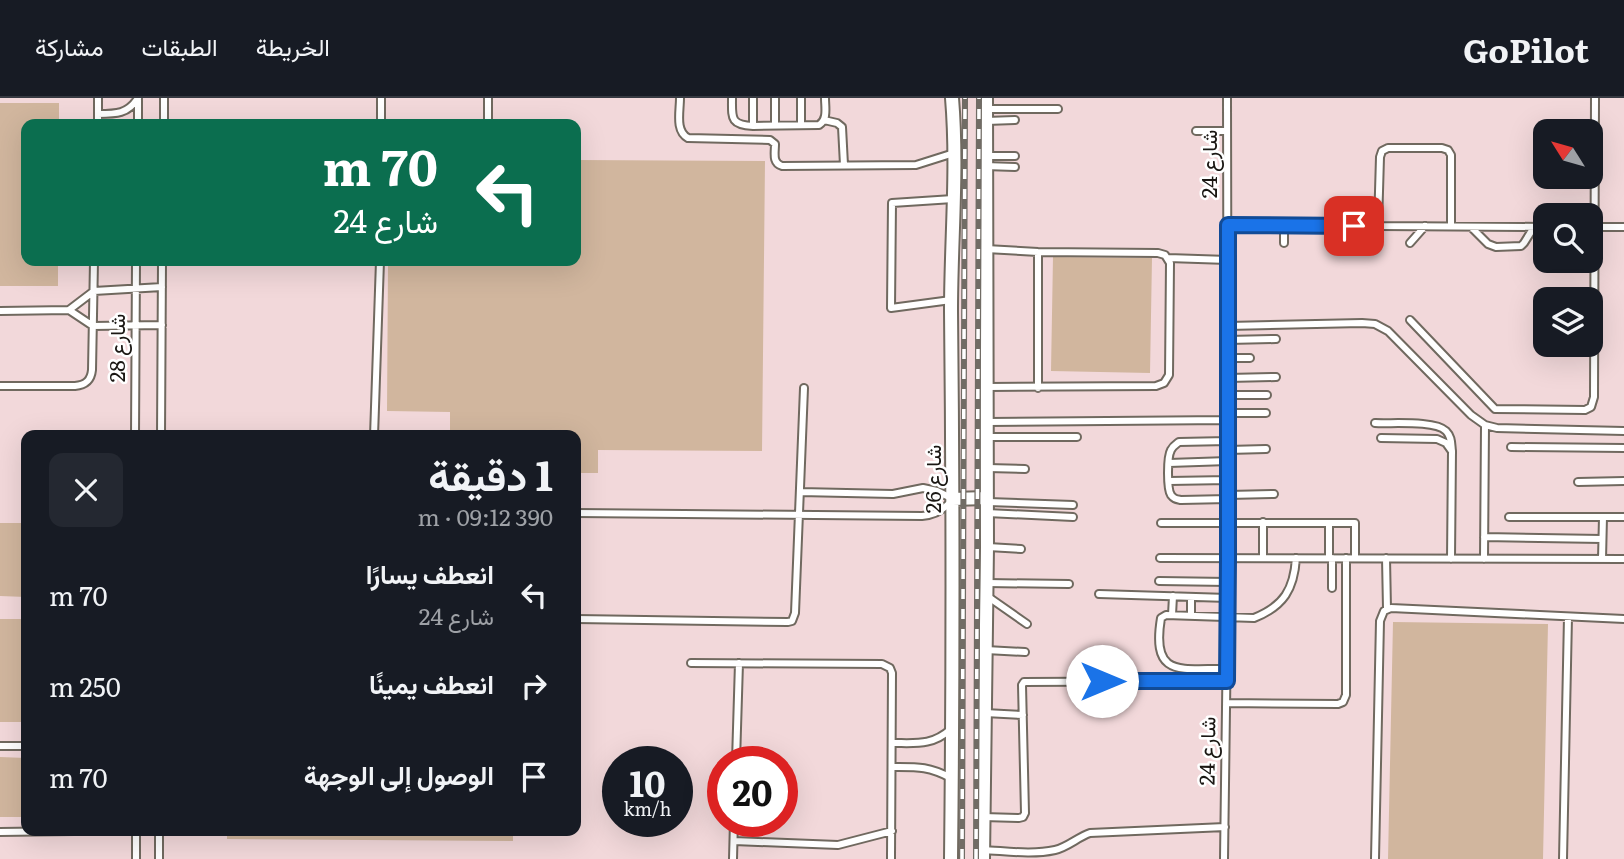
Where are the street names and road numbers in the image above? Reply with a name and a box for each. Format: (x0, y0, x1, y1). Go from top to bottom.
street label: شارع 24 (1192, 130, 1224, 198)
street label: شارع 28 (100, 314, 132, 382)
street label: شارع 26 (916, 445, 948, 513)
street label: شارع 24 (1189, 716, 1223, 786)

